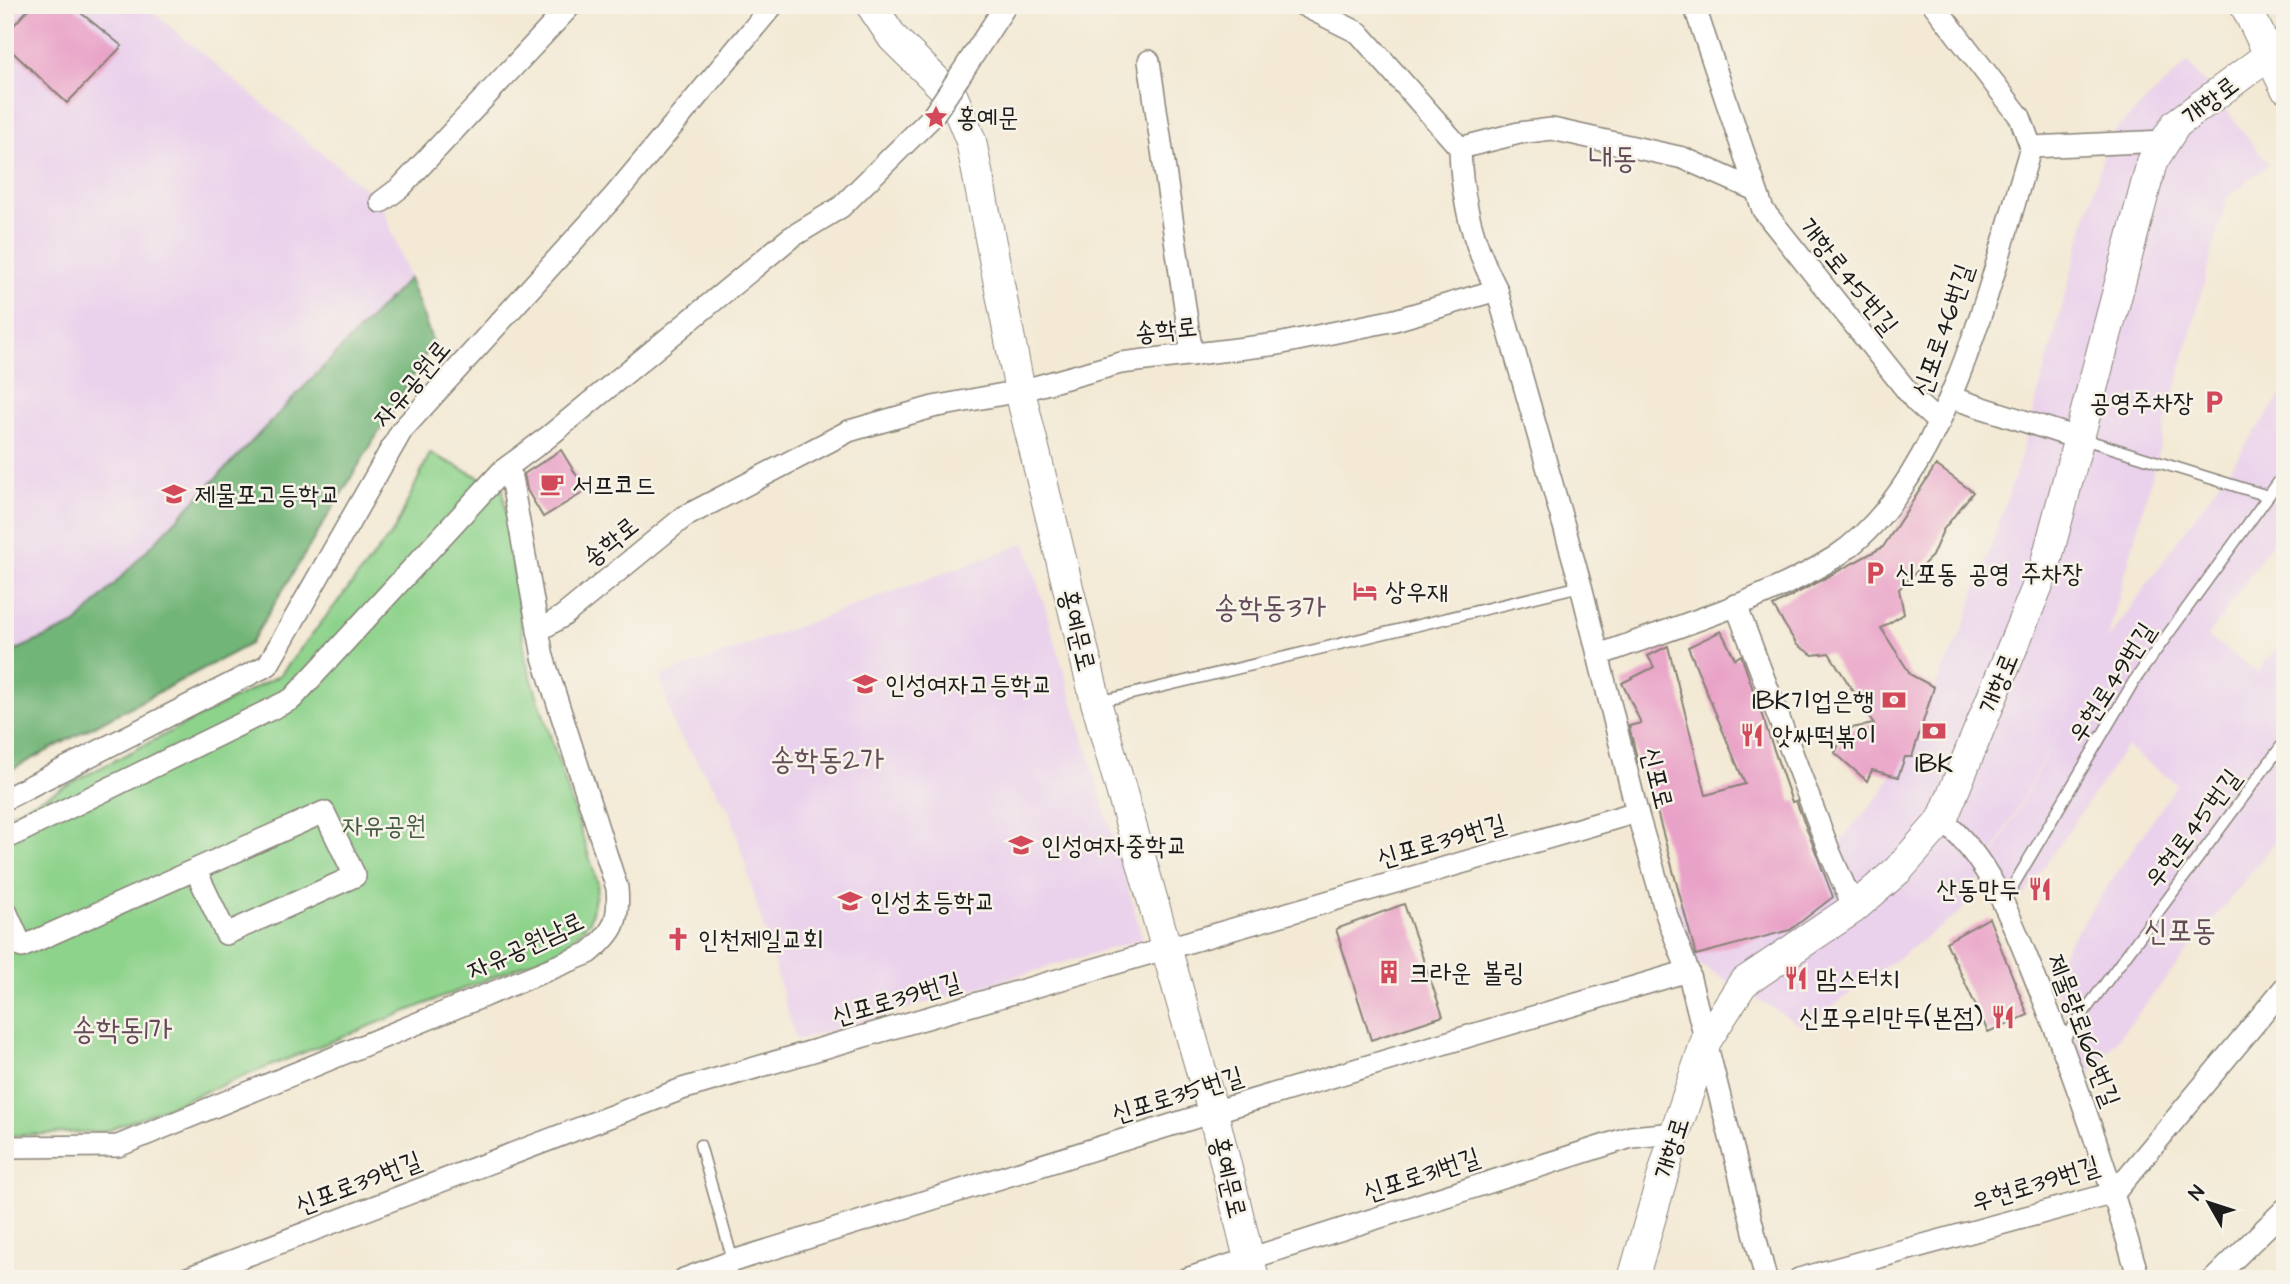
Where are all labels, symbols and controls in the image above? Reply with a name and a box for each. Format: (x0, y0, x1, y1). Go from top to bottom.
street label: 개항로 (2175, 67, 2246, 134)
place label: 홍예문 (956, 100, 1019, 136)
place icon: 홍예문 (922, 103, 950, 131)
district label: 내동 (1589, 138, 1637, 180)
street label: 개항로45번길 (1790, 211, 1907, 343)
street label: 신포로46번길 (1903, 259, 1983, 402)
street label: 송학로 (1133, 309, 1199, 351)
street label: 자유공원로 (364, 332, 459, 435)
place label: 공영주차장 (2089, 385, 2194, 421)
parking icon: 공영주차장 (2200, 388, 2228, 416)
place label: 서프코드 (572, 467, 656, 503)
cafe icon: 서프코드 (538, 470, 566, 498)
place label: 제물포고등학교 (194, 477, 340, 513)
school or university icon: 제물포고등학교 (160, 480, 188, 508)
street label: 송학로 (575, 508, 646, 576)
place label: 신포동 공영 주차장 (1895, 556, 2083, 592)
parking icon: 신포동 공영 주차장 (1861, 559, 1889, 587)
place label: 상우재 (1385, 574, 1448, 610)
hotel icon: 상우재 (1351, 577, 1379, 605)
street label: 홍예문로 (1049, 585, 1105, 675)
district label: 송학동3가 (1214, 587, 1326, 629)
street label: 우현로49번길 (2059, 615, 2164, 750)
street label: 개항로 (1970, 648, 2027, 719)
place label: 인성여자고등학교 (885, 667, 1052, 703)
school or university icon: 인성여자고등학교 (851, 670, 879, 698)
place label: IBK기업은행 (1752, 683, 1874, 719)
bank icon: IBK기업은행 (1880, 686, 1908, 714)
bank icon: IBK (1920, 717, 1948, 745)
place label: 앗싸떡볶이 (1772, 718, 1877, 754)
restaurant icon: 앗싸떡볶이 (1738, 721, 1766, 749)
district label: 송학동2가 (770, 739, 884, 781)
street label: 신포로 (1632, 743, 1682, 813)
place label: IBK (1915, 746, 1953, 782)
street label: 우현로45번길 (2136, 762, 2250, 896)
street label: 신포로39번길 (1373, 805, 1510, 877)
park label: 자유공원 (342, 808, 426, 844)
place label: 인성여자중학교 (1041, 828, 1187, 864)
school or university icon: 인성여자중학교 (1007, 831, 1035, 859)
place label: 산동만두 (1936, 872, 2020, 908)
restaurant icon: 산동만두 (2026, 875, 2054, 903)
place label: 인성초등학교 (870, 884, 996, 920)
school or university icon: 인성초등학교 (836, 887, 864, 915)
street label: 자유공원남로 (461, 903, 590, 989)
district label: 신포동 (2144, 910, 2216, 952)
place label: 인천제일교회 (698, 922, 824, 958)
church icon: 인천제일교회 (664, 925, 692, 953)
street label: 제물량로166번길 (2037, 949, 2129, 1112)
place label: 크라운 볼링 (1409, 955, 1524, 991)
building icon: 크라운 볼링 (1375, 958, 1403, 986)
place label: 맘스터치 (1816, 961, 1900, 997)
street label: 신포로39번길 (828, 963, 965, 1035)
restaurant icon: 맘스터치 (1782, 964, 1810, 992)
place label: 신포우리만두(본점) (1799, 1000, 1983, 1036)
restaurant icon: 신포우리만두(본점) (1989, 1003, 2017, 1031)
district label: 송학동1가 (72, 1009, 172, 1051)
street label: 신포로35번길 (1107, 1058, 1248, 1132)
street label: 개항로 (1646, 1113, 1698, 1184)
street label: 홍예문로 (1200, 1132, 1256, 1222)
street label: 신포로31번길 (1358, 1139, 1485, 1211)
street label: 신포로39번길 (290, 1142, 427, 1224)
street label: 우현로39번길 (1967, 1147, 2104, 1221)
north arrow (2174, 1168, 2244, 1238)
text: N (2183, 1180, 2211, 1206)

